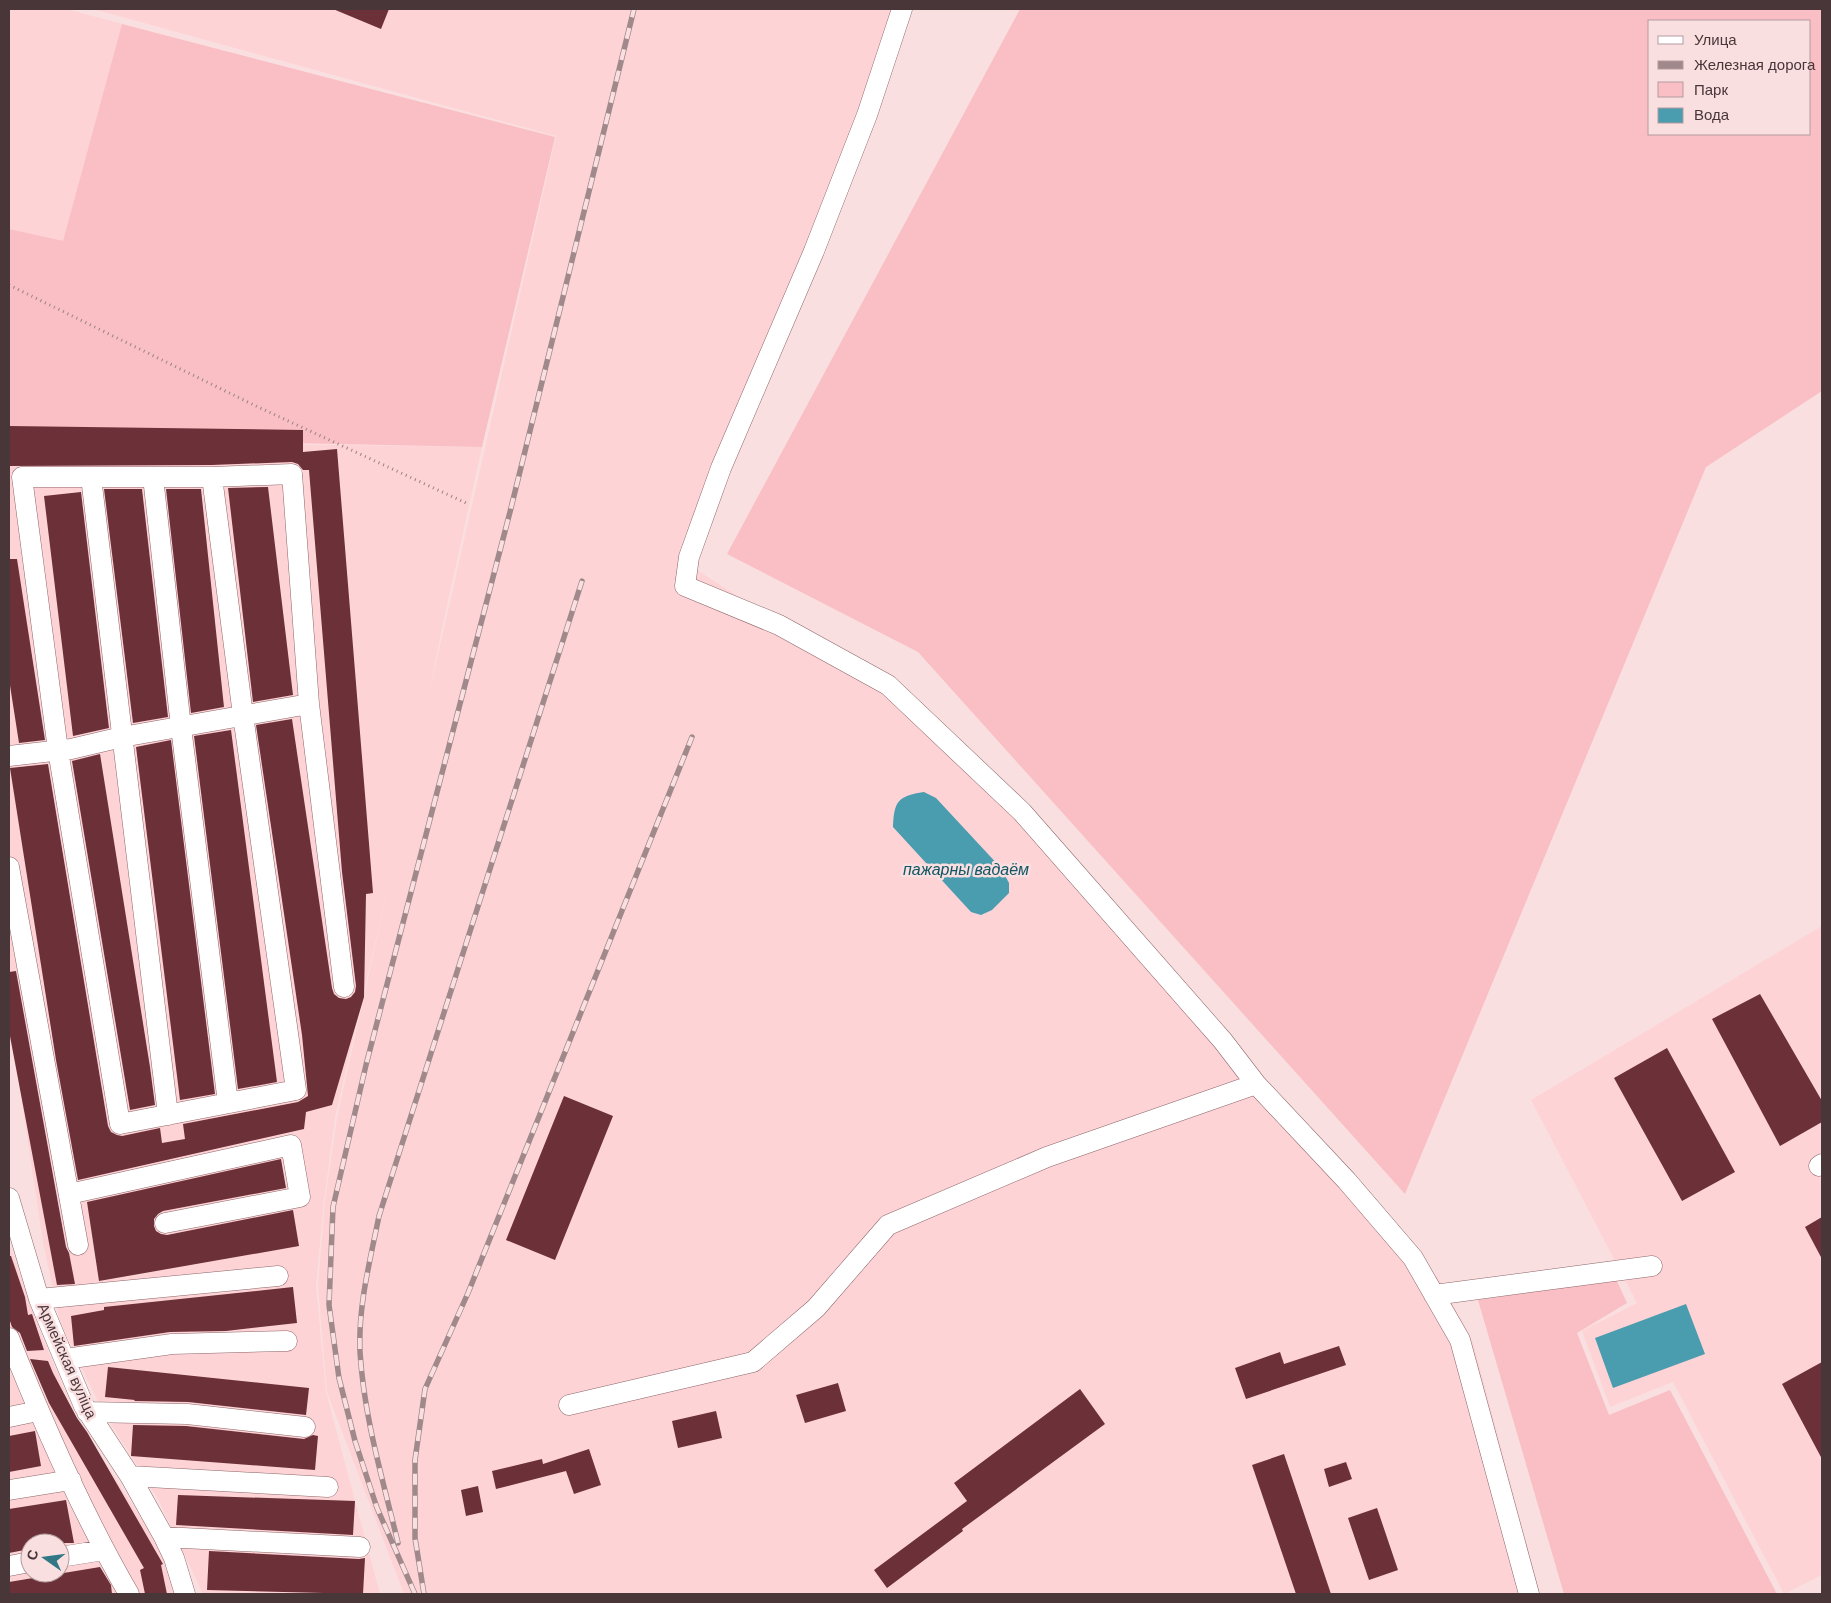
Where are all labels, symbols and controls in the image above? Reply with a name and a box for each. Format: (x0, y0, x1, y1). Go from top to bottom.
legend (1648, 20, 1811, 135)
text: Улица (1694, 31, 1737, 48)
text: Железная дорога (1694, 56, 1816, 73)
text: Парк (1694, 81, 1728, 98)
text: Вода (1694, 106, 1730, 123)
water label: пажарны вадаём (903, 861, 1029, 878)
street label: Армейская вуліца (34, 1301, 101, 1422)
north arrow (20, 1533, 70, 1583)
text: С (23, 1548, 41, 1562)

